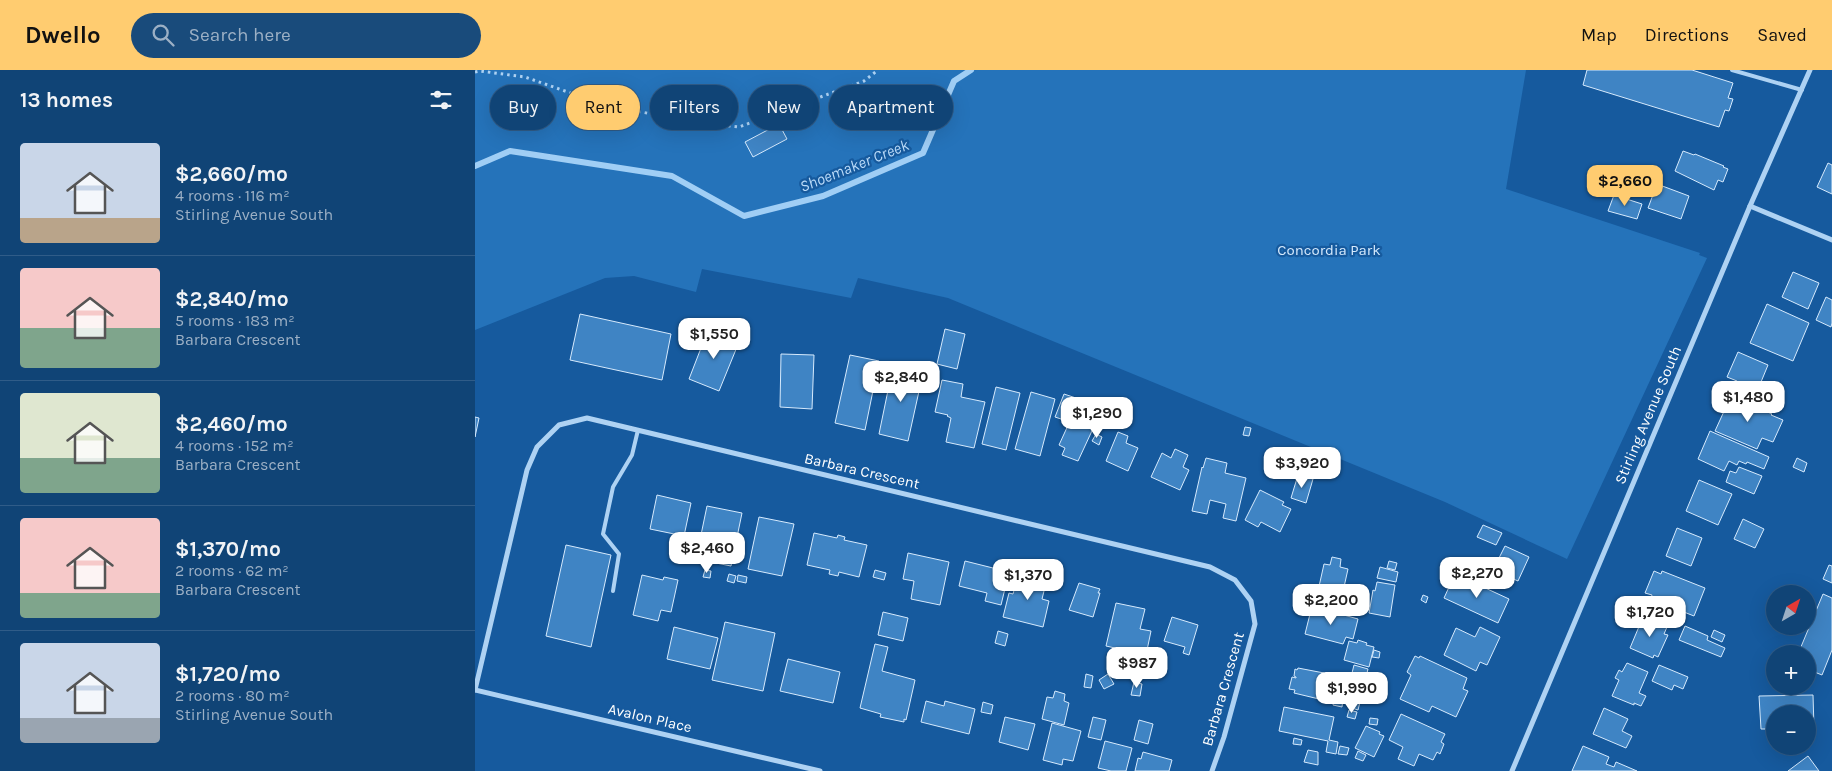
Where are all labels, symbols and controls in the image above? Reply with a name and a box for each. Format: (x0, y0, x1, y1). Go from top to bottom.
search box (131, 13, 481, 58)
text: Dwello (25, 21, 101, 49)
icon: search (149, 21, 177, 49)
text: Search here (189, 24, 291, 46)
text: Map (1581, 24, 1617, 46)
text: Directions (1645, 24, 1729, 46)
text: Saved (1757, 24, 1807, 46)
chip: Buy (490, 85, 556, 130)
chip: Rent (566, 85, 640, 130)
chip: Filters (650, 85, 738, 130)
chip: New (748, 85, 819, 130)
chip: Apartment (829, 85, 953, 130)
icon: filters (427, 86, 455, 114)
text: 13 homes (20, 88, 113, 112)
water label: Shoemaker Creek (797, 135, 912, 196)
text: $2,660/mo (175, 162, 288, 186)
icon: home (60, 163, 120, 223)
pin: $2,660 (1584, 164, 1666, 207)
text: $2,660 (1598, 171, 1652, 190)
text: 4 rooms · 116 m² (175, 186, 290, 205)
text: Stirling Avenue South (175, 205, 333, 224)
park label: Concordia Park (1277, 241, 1381, 259)
text: $2,840/mo (175, 287, 289, 311)
icon: home (60, 288, 120, 348)
text: 5 rooms · 183 m² (175, 311, 295, 330)
pin: $1,550 (673, 318, 755, 360)
text: $1,550 (689, 324, 739, 343)
text: Barbara Crescent (175, 330, 301, 349)
street label: Stirling Avenue South (1611, 343, 1685, 487)
pin: $2,840 (860, 360, 942, 403)
text: $2,840 (874, 367, 928, 386)
pin: $1,480 (1707, 380, 1789, 423)
text: $1,480 (1723, 387, 1773, 406)
pin: $1,290 (1056, 396, 1138, 439)
text: $1,290 (1072, 403, 1122, 422)
text: $2,460/mo (175, 412, 288, 436)
icon: home (60, 413, 120, 473)
text: 4 rooms · 152 m² (175, 436, 294, 455)
pin: $3,920 (1261, 446, 1343, 489)
street label: Barbara Crescent (803, 449, 922, 493)
text: $3,920 (1275, 453, 1329, 472)
text: Barbara Crescent (175, 455, 301, 474)
pin: $2,460 (666, 532, 748, 574)
text: $1,370/mo (175, 537, 281, 561)
icon: home (60, 538, 120, 598)
text: $2,460 (680, 538, 734, 557)
pin: $2,270 (1436, 556, 1518, 599)
pin: $1,370 (987, 558, 1069, 601)
text: 2 rooms · 62 m² (175, 561, 289, 580)
text: $2,270 (1451, 563, 1503, 582)
text: $1,370 (1004, 565, 1052, 584)
text: Barbara Crescent (175, 580, 301, 599)
pin: $2,200 (1290, 584, 1372, 626)
north arrow (1766, 585, 1816, 635)
map controls (1766, 585, 1816, 755)
text: $2,200 (1304, 590, 1358, 609)
pin: $1,720 (1609, 596, 1691, 638)
text: $1,720 (1626, 602, 1674, 621)
street label: Barbara Crescent (1198, 630, 1248, 748)
button: + (1766, 645, 1816, 695)
pin: $987 (1107, 646, 1167, 689)
text: $987 (1117, 653, 1157, 672)
text: $1,720/mo (175, 662, 280, 686)
icon: home (60, 663, 120, 723)
pin: $1,990 (1311, 672, 1393, 714)
text: $1,990 (1327, 678, 1377, 697)
text: 2 rooms · 80 m² (175, 686, 290, 705)
street label: Avalon Place (606, 700, 694, 736)
text: Stirling Avenue South (175, 705, 333, 724)
button: − (1766, 705, 1816, 755)

